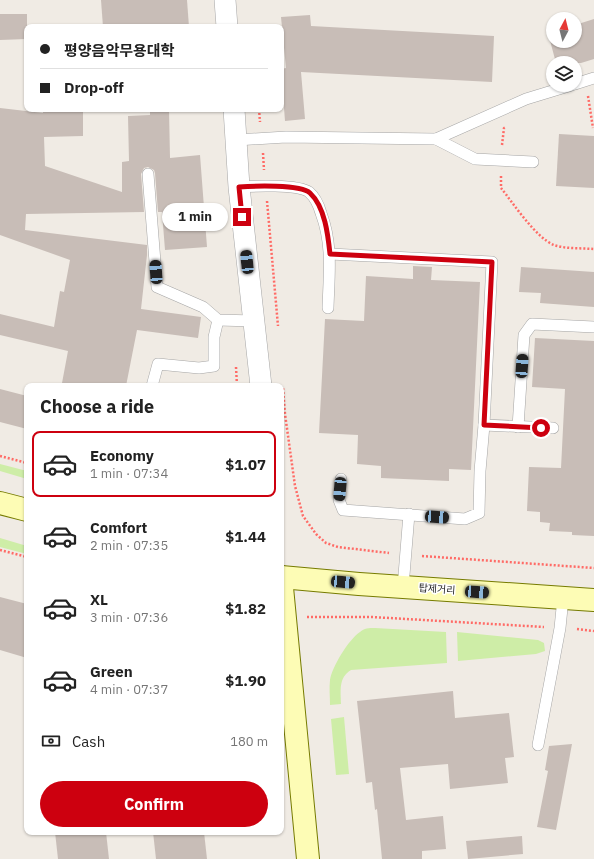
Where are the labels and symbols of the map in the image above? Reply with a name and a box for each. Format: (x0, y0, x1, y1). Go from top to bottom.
north arrow (546, 12, 582, 48)
callout: 1 min (162, 203, 228, 231)
route end (233, 208, 251, 226)
car (240, 249, 254, 275)
car (149, 260, 163, 284)
car (515, 354, 529, 378)
route start (532, 419, 550, 437)
car (333, 477, 347, 501)
car (425, 510, 449, 524)
car (331, 575, 355, 589)
street label: 탑제거리 (418, 581, 456, 597)
car (465, 585, 489, 599)

